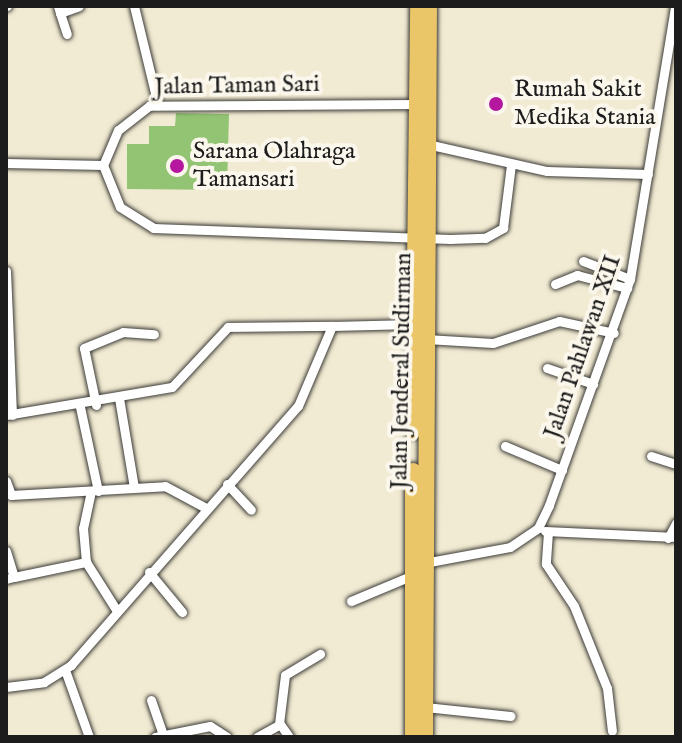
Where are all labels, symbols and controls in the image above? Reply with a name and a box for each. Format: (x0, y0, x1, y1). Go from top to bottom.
street label: Jalan Taman Sari (154, 70, 320, 102)
place label: Rumah Sakit Medika Stania (514, 76, 656, 132)
marker: Rumah Sakit Medika Stania (485, 93, 507, 115)
place label: Sarana Olahraga Tamansari (193, 138, 355, 194)
marker: Sarana Olahraga Tamansari (168, 157, 186, 175)
street label: Jalan Pahlawan XII (538, 251, 628, 443)
street label: Jalan Jenderal Sudirman (386, 252, 418, 490)

